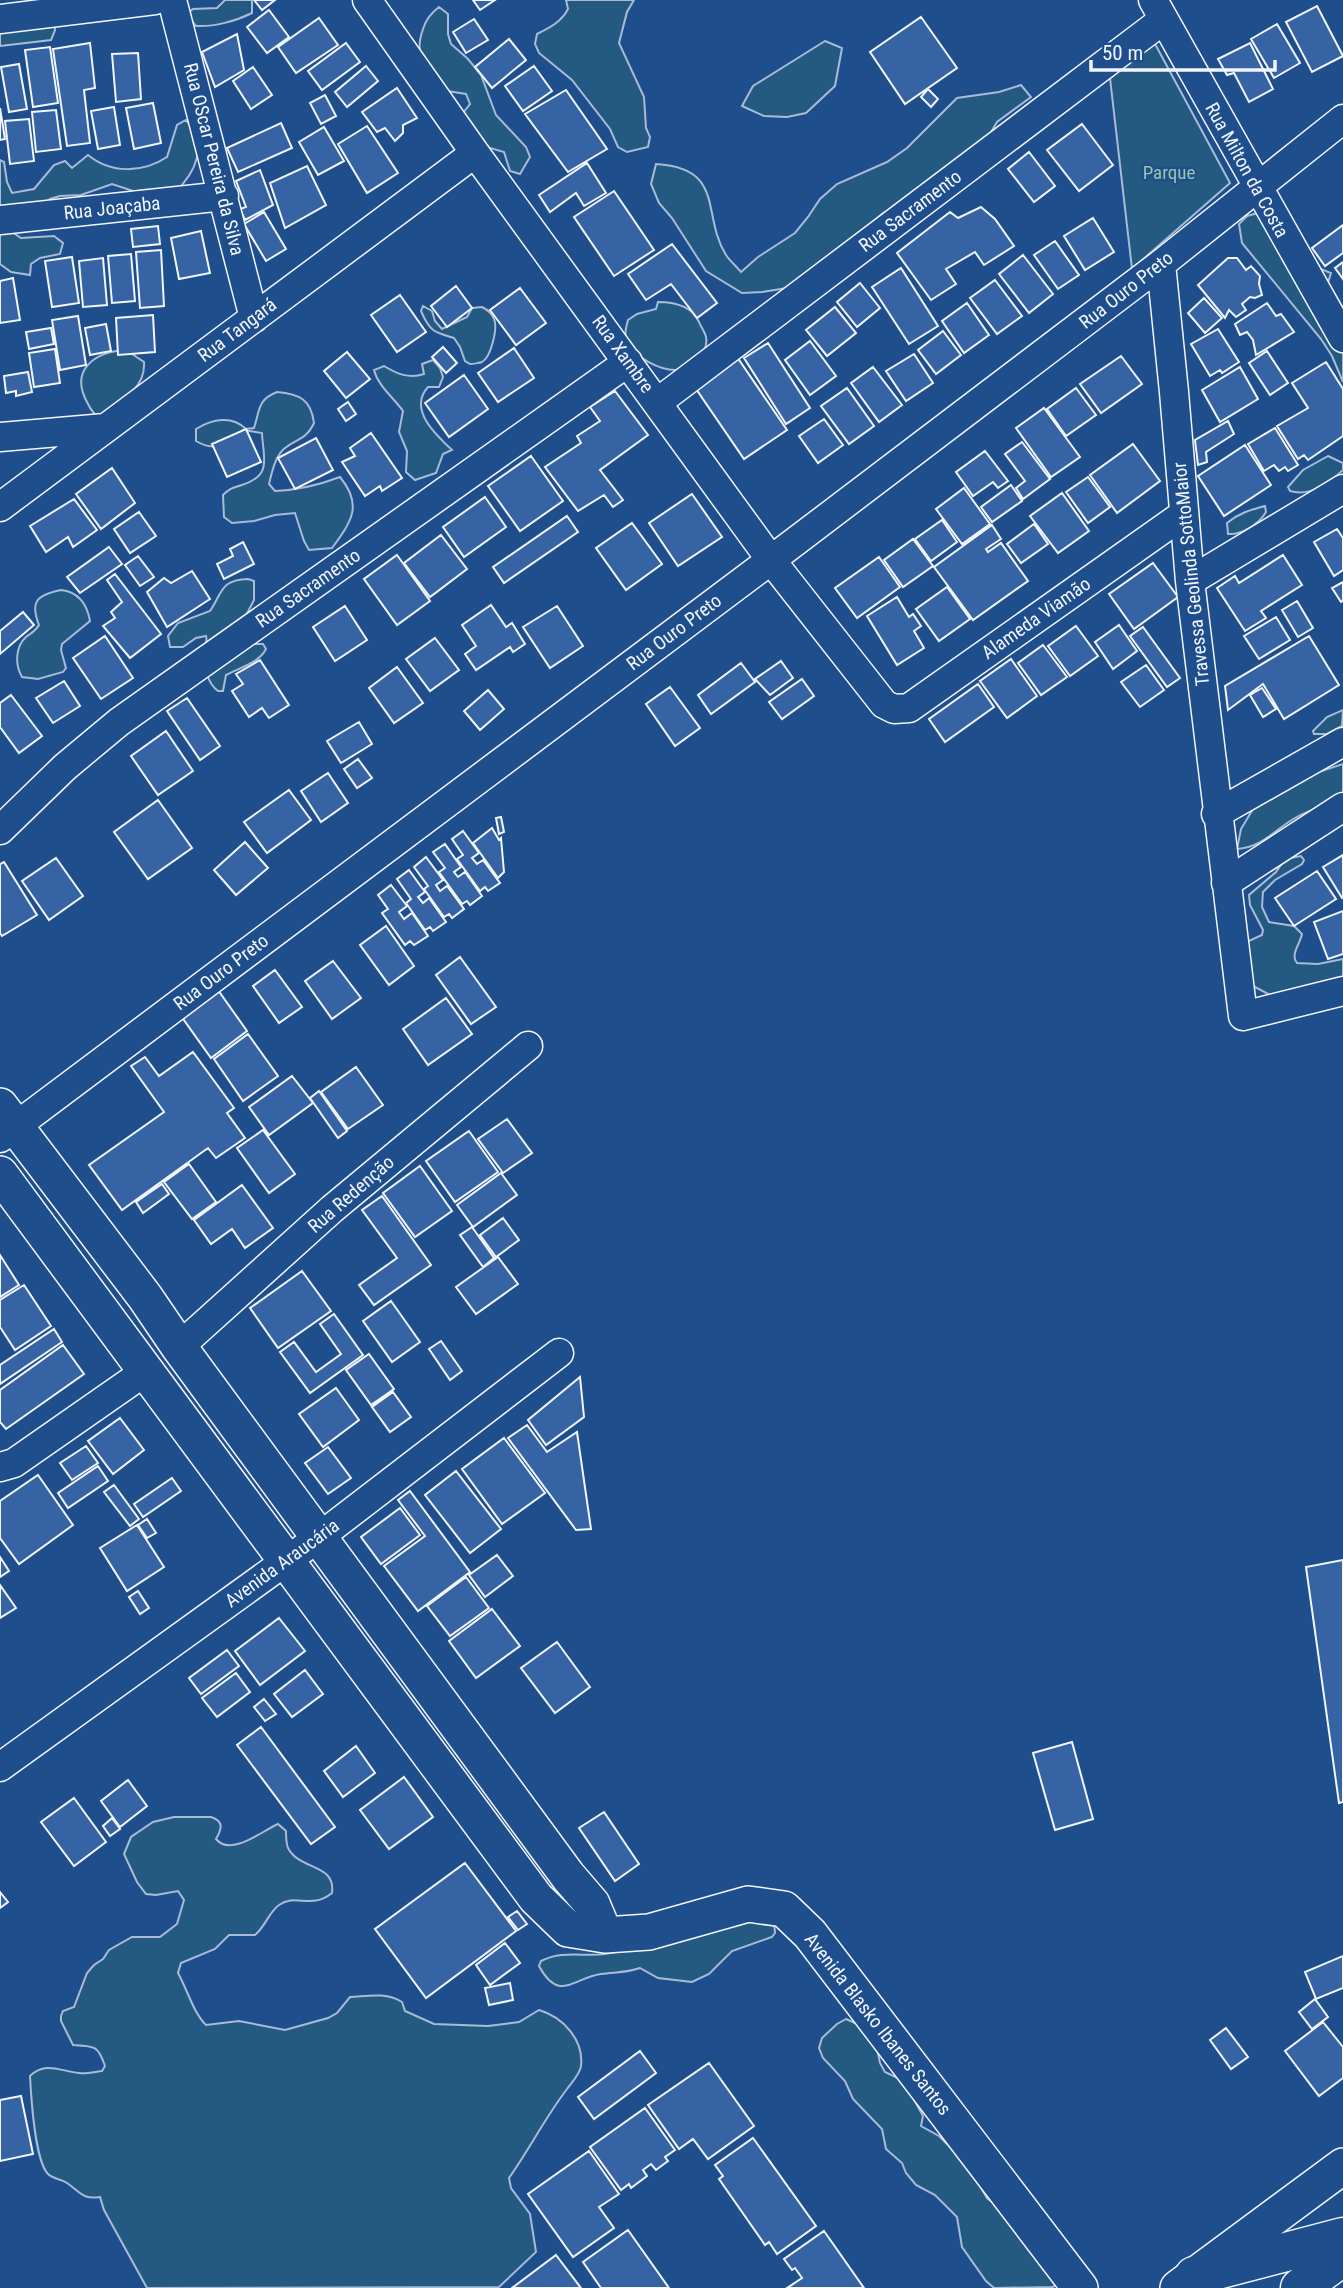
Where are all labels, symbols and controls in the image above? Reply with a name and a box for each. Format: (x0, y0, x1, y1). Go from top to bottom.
scale bar (1091, 28, 1275, 72)
text: 50 m (1102, 41, 1143, 65)
street label: Rua OScar Pereira da Silva (179, 60, 249, 258)
street label: Rua Milton da Costa (1200, 98, 1294, 242)
park label: Parque (1143, 161, 1195, 184)
street label: Rua Sacramento (854, 165, 966, 257)
street label: Rua Joaçaba (63, 191, 161, 225)
street label: Rua Ouro Preto (1074, 246, 1178, 334)
street label: Rua Tangará (193, 293, 281, 367)
street label: Rua Xambre (587, 311, 659, 397)
street label: Travessa Geolinda SottoMaior (1168, 461, 1214, 687)
street label: Rua Sacramento (251, 543, 365, 633)
street label: Alameda Viamão (977, 572, 1095, 664)
street label: Rua Ouro Preto (622, 589, 726, 675)
street label: Rua Ouro Preto (169, 929, 273, 1015)
street label: Rua Redenção (303, 1150, 399, 1238)
street label: Avenida Araucária (220, 1514, 344, 1612)
street label: Avenida Blasko Ibanes Santos (800, 1928, 956, 2120)

